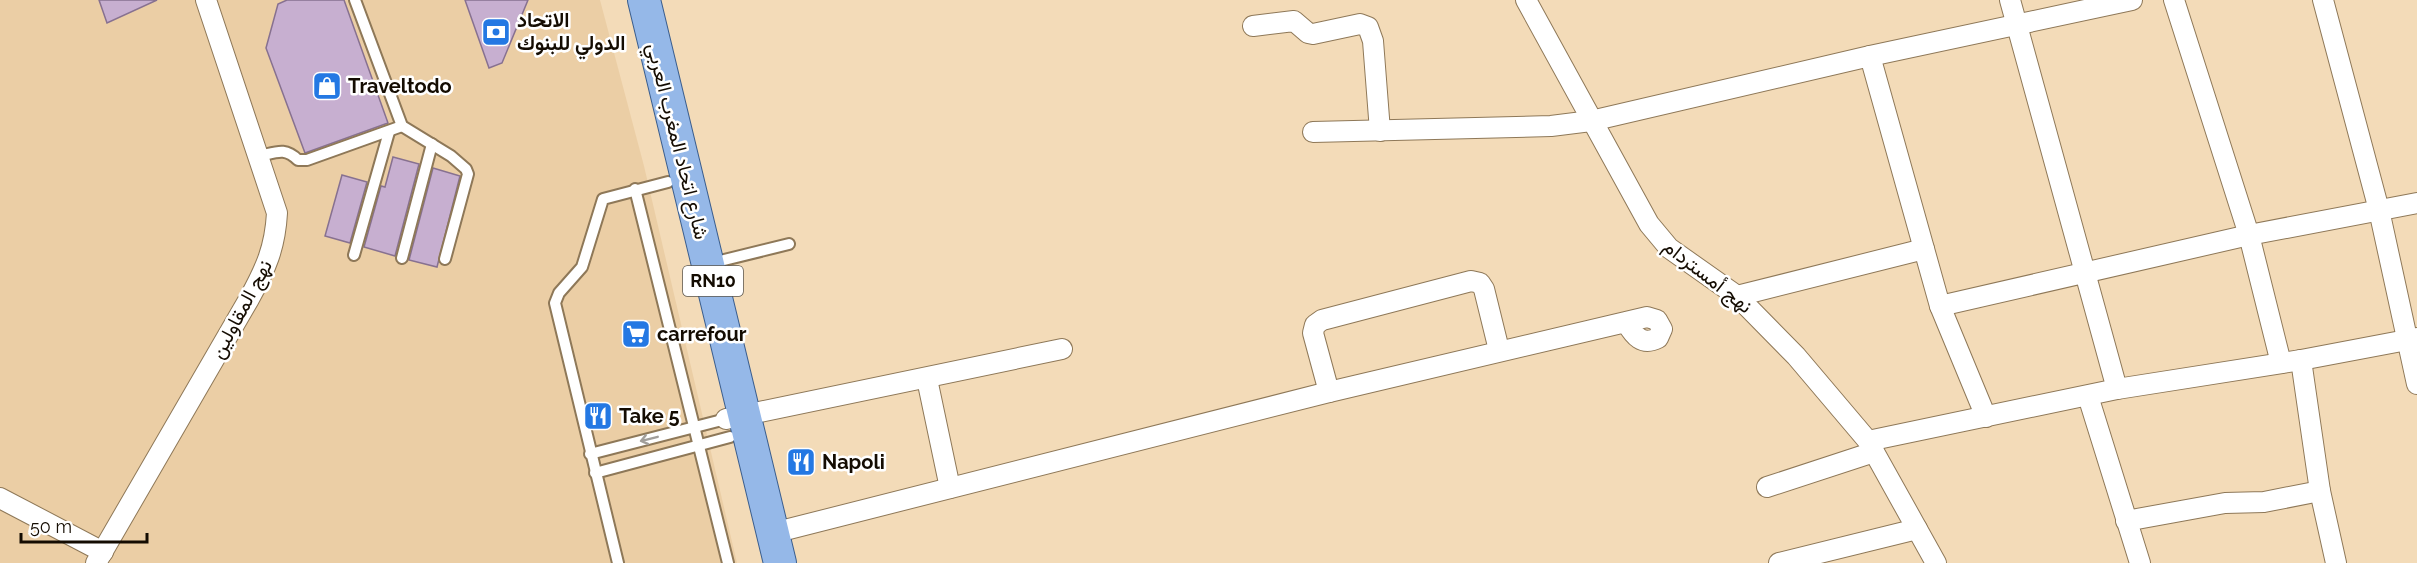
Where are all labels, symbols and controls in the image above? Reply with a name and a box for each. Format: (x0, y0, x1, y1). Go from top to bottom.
place label: الاتحاد الدولي للبنوك (517, 8, 626, 60)
bank icon: الاتحاد الدولي للبنوك (480, 16, 512, 48)
street label: شارع اتحاد المغرب العربي (637, 40, 714, 243)
shop icon: Traveltodo (311, 70, 343, 102)
place label: Traveltodo (348, 74, 452, 98)
street label: نهج أمستردام (1658, 234, 1757, 320)
street label: نهج المقاولين (205, 255, 279, 364)
road number: RN10 (683, 266, 743, 296)
supermarket icon: carrefour (620, 318, 652, 350)
place label: carrefour (657, 322, 747, 346)
restaurant icon: Take 5 (582, 400, 614, 432)
place label: Take 5 (619, 404, 680, 428)
one-way arrow (640, 434, 659, 446)
restaurant icon: Napoli (785, 446, 817, 478)
place label: Napoli (822, 450, 885, 474)
scale bar (21, 506, 147, 544)
text: 50 m (30, 516, 72, 537)

